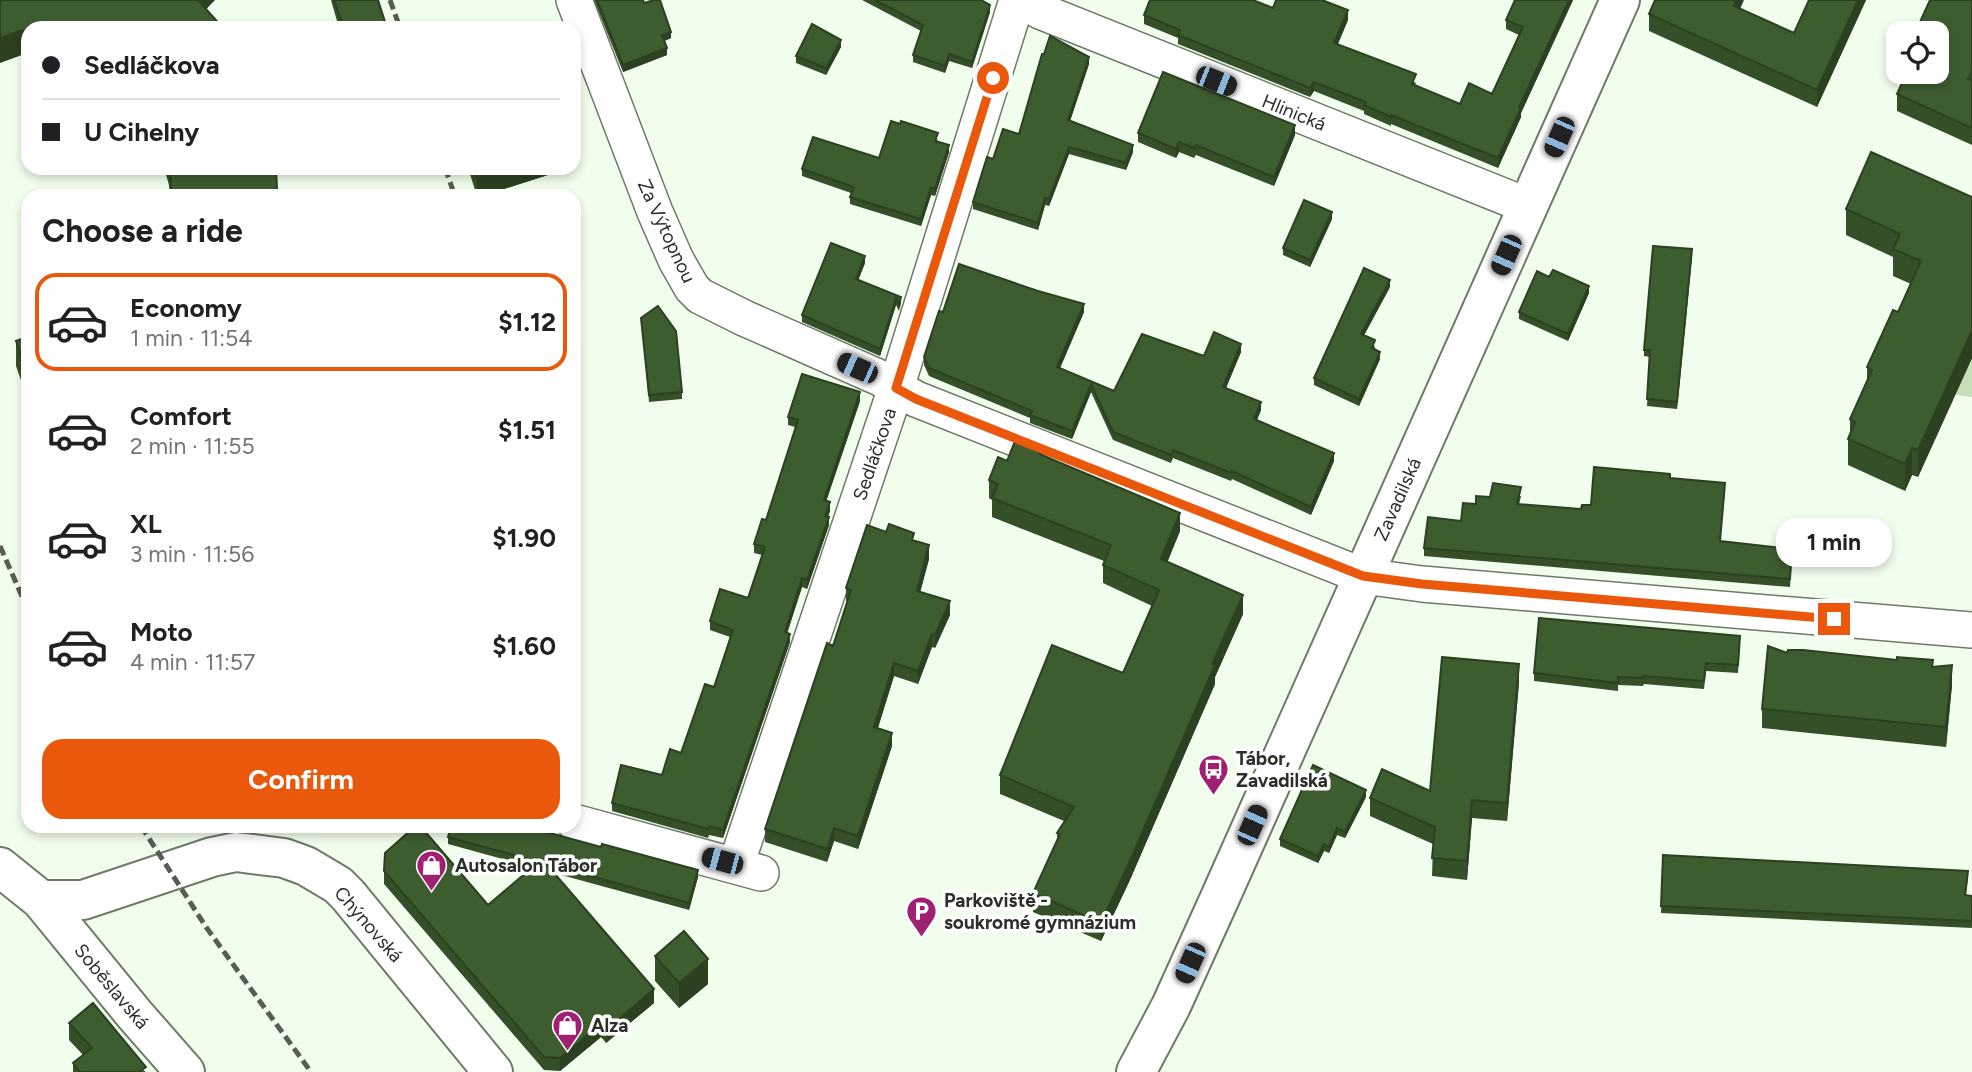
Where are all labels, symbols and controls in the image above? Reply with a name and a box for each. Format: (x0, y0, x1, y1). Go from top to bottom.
map controls (1886, 21, 1949, 84)
button: locate (1886, 21, 1949, 84)
text: Sedláčkova (84, 49, 220, 81)
route start (977, 62, 1009, 94)
car (1193, 63, 1240, 99)
street label: Hlinická (1259, 89, 1329, 136)
car (1541, 114, 1578, 160)
text: U Cihelny (84, 116, 199, 148)
street label: Za Výtopnou (633, 176, 700, 287)
text: Choose a ride (42, 212, 243, 250)
car (1488, 232, 1525, 278)
icon: car (46, 291, 109, 354)
text: Economy (130, 292, 242, 324)
text: $1.12 (498, 306, 556, 338)
text: 1 min · 11:54 (130, 324, 252, 352)
car (834, 350, 881, 386)
icon: car (46, 399, 109, 462)
text: Comfort (130, 400, 232, 432)
street label: Sedláčkova (848, 405, 901, 503)
text: $1.51 (498, 414, 556, 446)
text: 2 min · 11:55 (130, 432, 255, 460)
street label: Zavadilská (1369, 454, 1426, 544)
icon: car (46, 507, 109, 570)
text: XL (130, 508, 162, 540)
callout: 1 min (1776, 518, 1892, 566)
text: $1.90 (492, 522, 556, 554)
text: 1 min (1807, 528, 1861, 556)
text: 3 min · 11:56 (130, 540, 254, 568)
route end (1818, 603, 1850, 635)
icon: car (46, 615, 109, 678)
text: Moto (130, 616, 193, 648)
text: $1.60 (492, 630, 556, 662)
text: 4 min · 11:57 (130, 648, 255, 676)
button: Confirm (42, 739, 560, 819)
place label: Tábor, Zavadilská (1236, 747, 1328, 792)
bus stop icon: Tábor, Zavadilská (1196, 752, 1230, 796)
car (1234, 802, 1271, 848)
car (699, 845, 746, 877)
shop icon: Autosalon Tábor (415, 848, 449, 892)
place label: Autosalon Tábor (455, 854, 597, 877)
street label: Chýnovská (329, 882, 408, 967)
place label: Parkoviště - soukromé gymnázium (944, 889, 1136, 934)
parking icon: Parkoviště - soukromé gymnázium (904, 894, 938, 938)
street label: Soběslavská (69, 939, 154, 1034)
car (1172, 940, 1209, 986)
shop icon: Alza (551, 1008, 585, 1052)
place label: Alza (591, 1014, 628, 1037)

